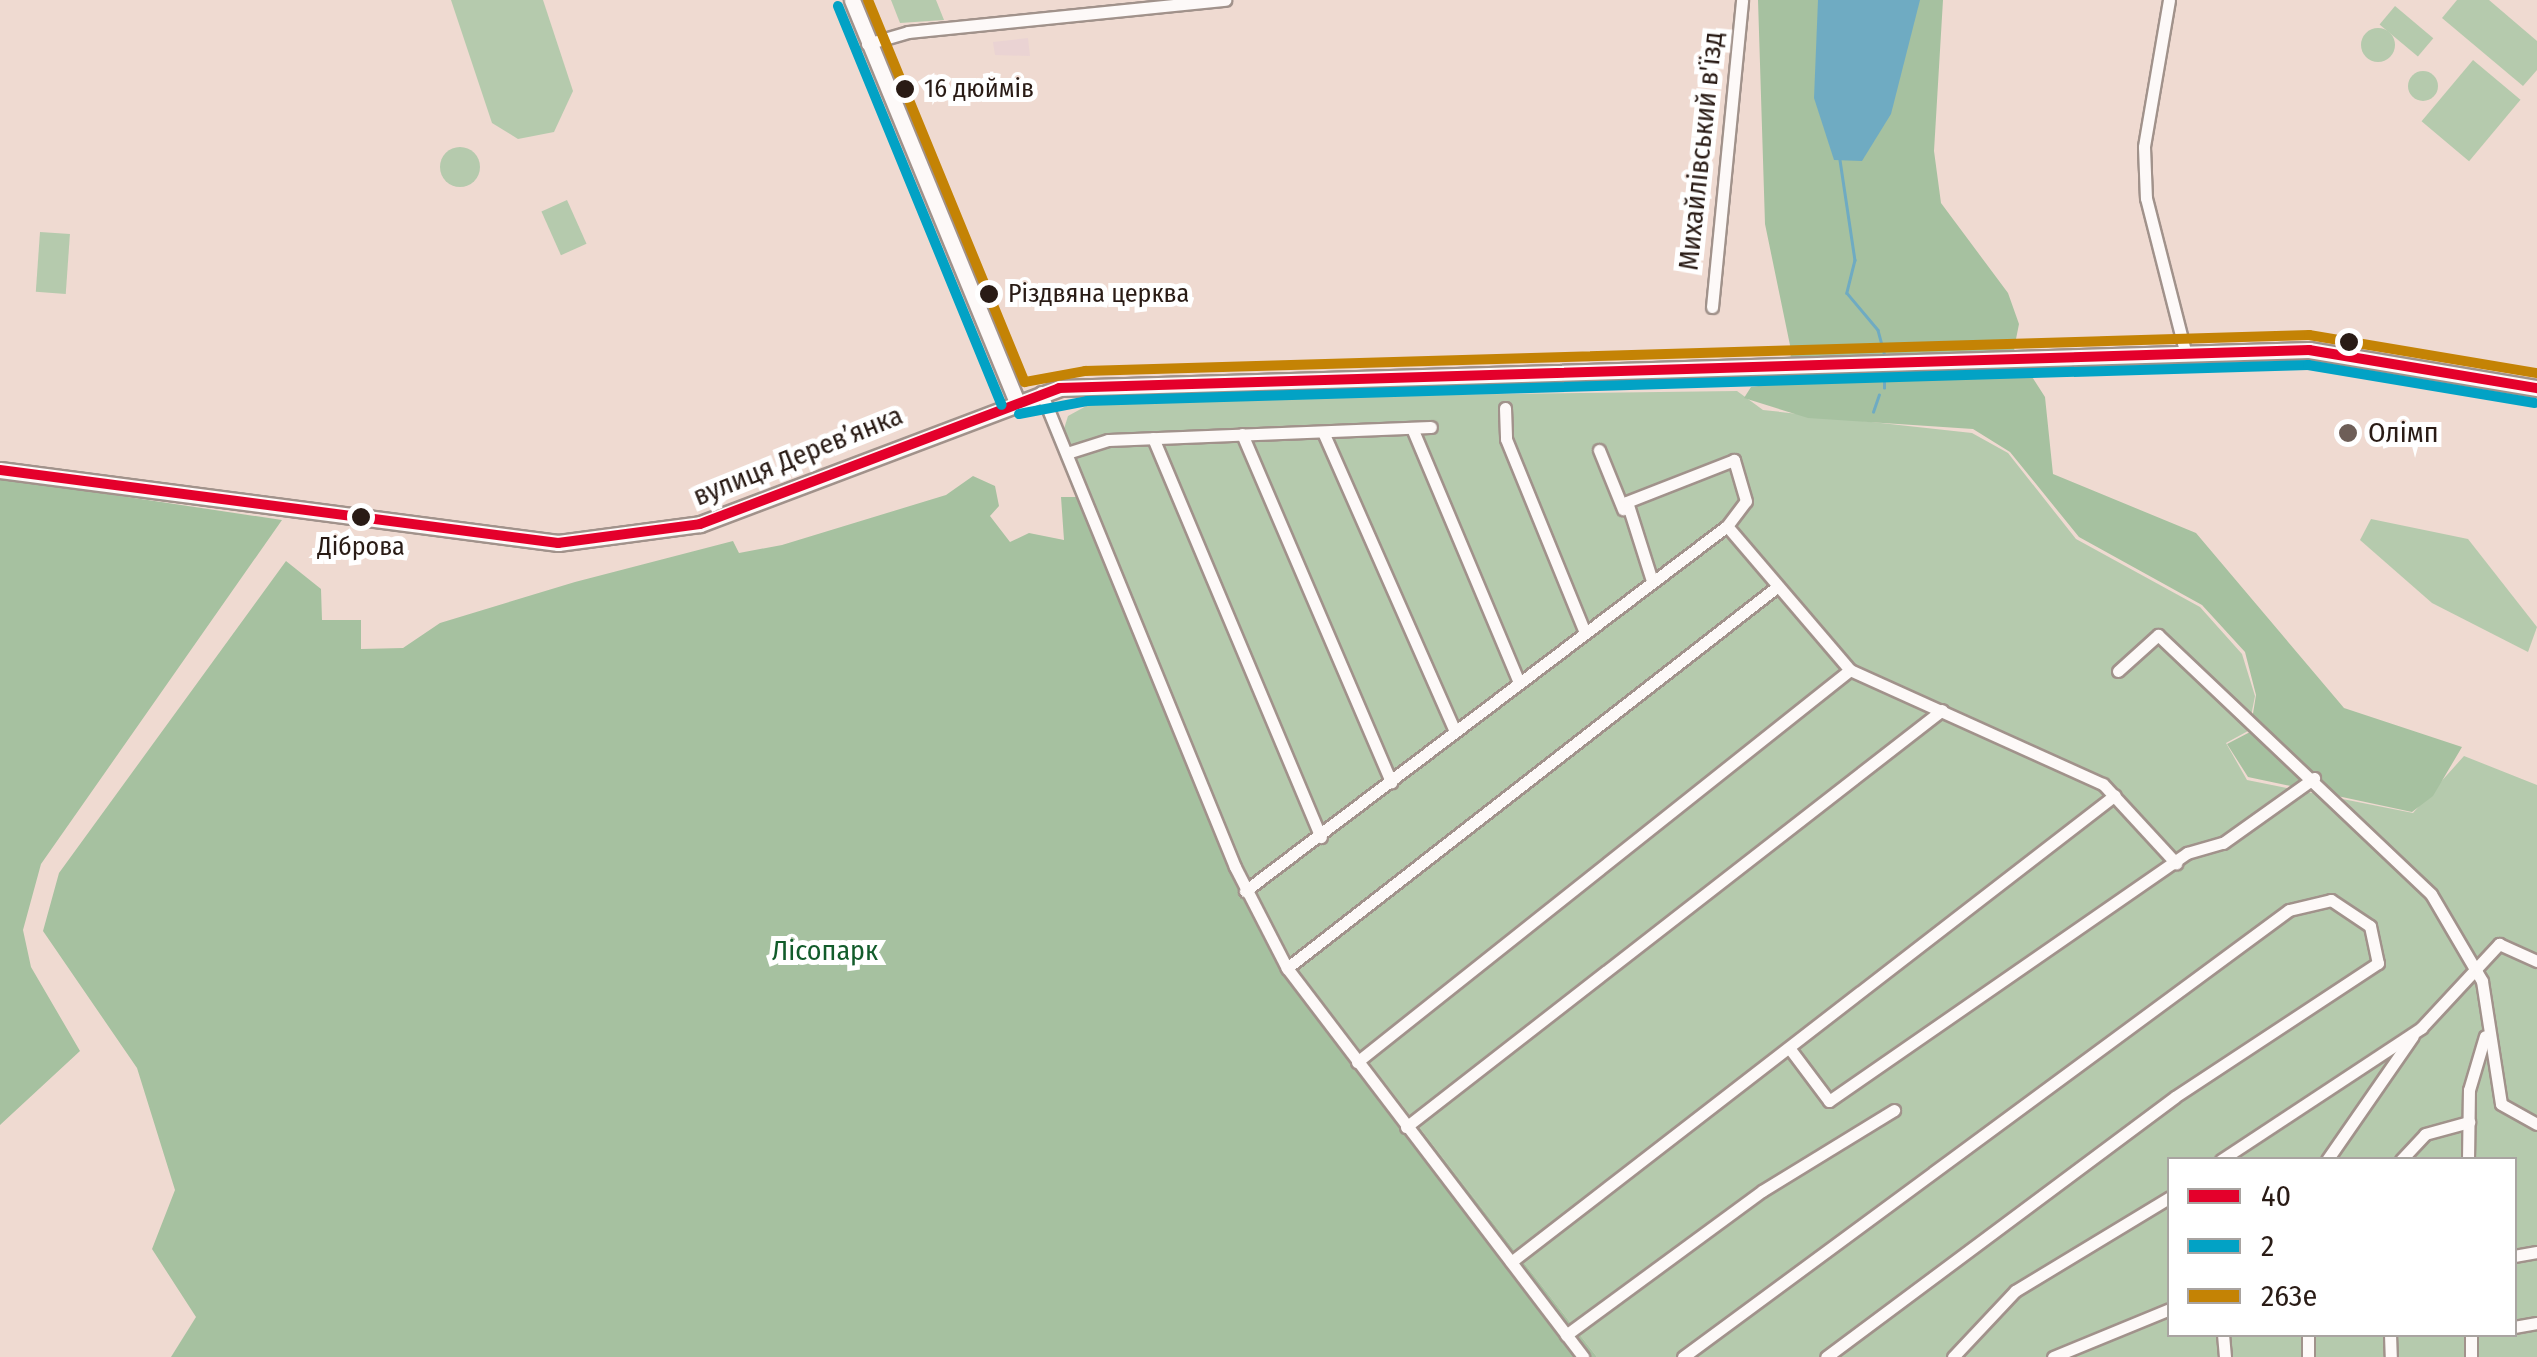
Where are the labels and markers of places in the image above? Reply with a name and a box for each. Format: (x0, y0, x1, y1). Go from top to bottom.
place label: 16 дюймів (924, 73, 1034, 105)
marker: 16 дюймів (895, 79, 915, 99)
place label: Різдвяна церква (1008, 278, 1189, 310)
marker: Різдвяна церква (979, 284, 999, 304)
unlabelled marker (2339, 332, 2359, 352)
place label: Олімп (2368, 416, 2439, 450)
marker: Олімп (2337, 422, 2359, 444)
marker: Діброва (351, 507, 371, 527)
place label: Діброва (317, 531, 405, 563)

